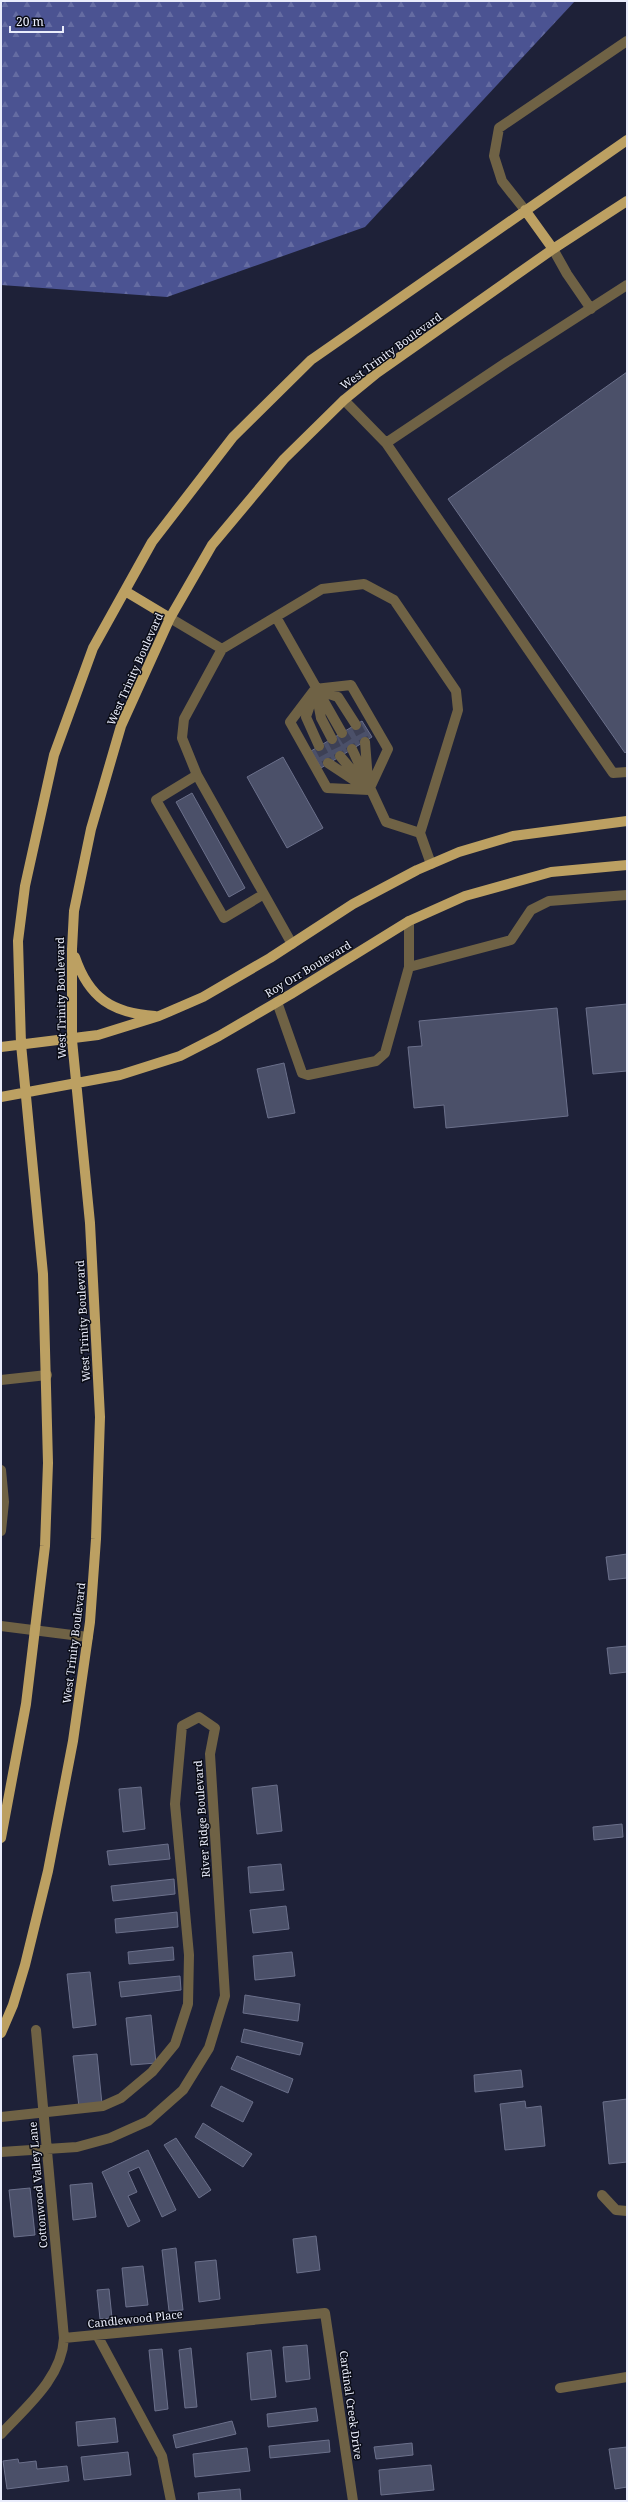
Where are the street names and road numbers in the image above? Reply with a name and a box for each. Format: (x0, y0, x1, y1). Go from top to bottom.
street label: West Trinity Boulevard (337, 309, 445, 392)
street label: West Trinity Boulevard (103, 610, 166, 727)
street label: West Trinity Boulevard (52, 937, 69, 1059)
street label: Roy Orr Boulevard (262, 937, 354, 1000)
street label: West Trinity Boulevard (72, 1260, 93, 1382)
street label: West Trinity Boulevard (59, 1581, 88, 1704)
street label: River Ridge Boulevard (190, 1760, 213, 1878)
street label: Cottonwood Valley Lane (24, 2121, 51, 2249)
street label: Candlewood Place (87, 2306, 183, 2331)
street label: Cardinal Creek Drive (336, 2349, 367, 2461)

